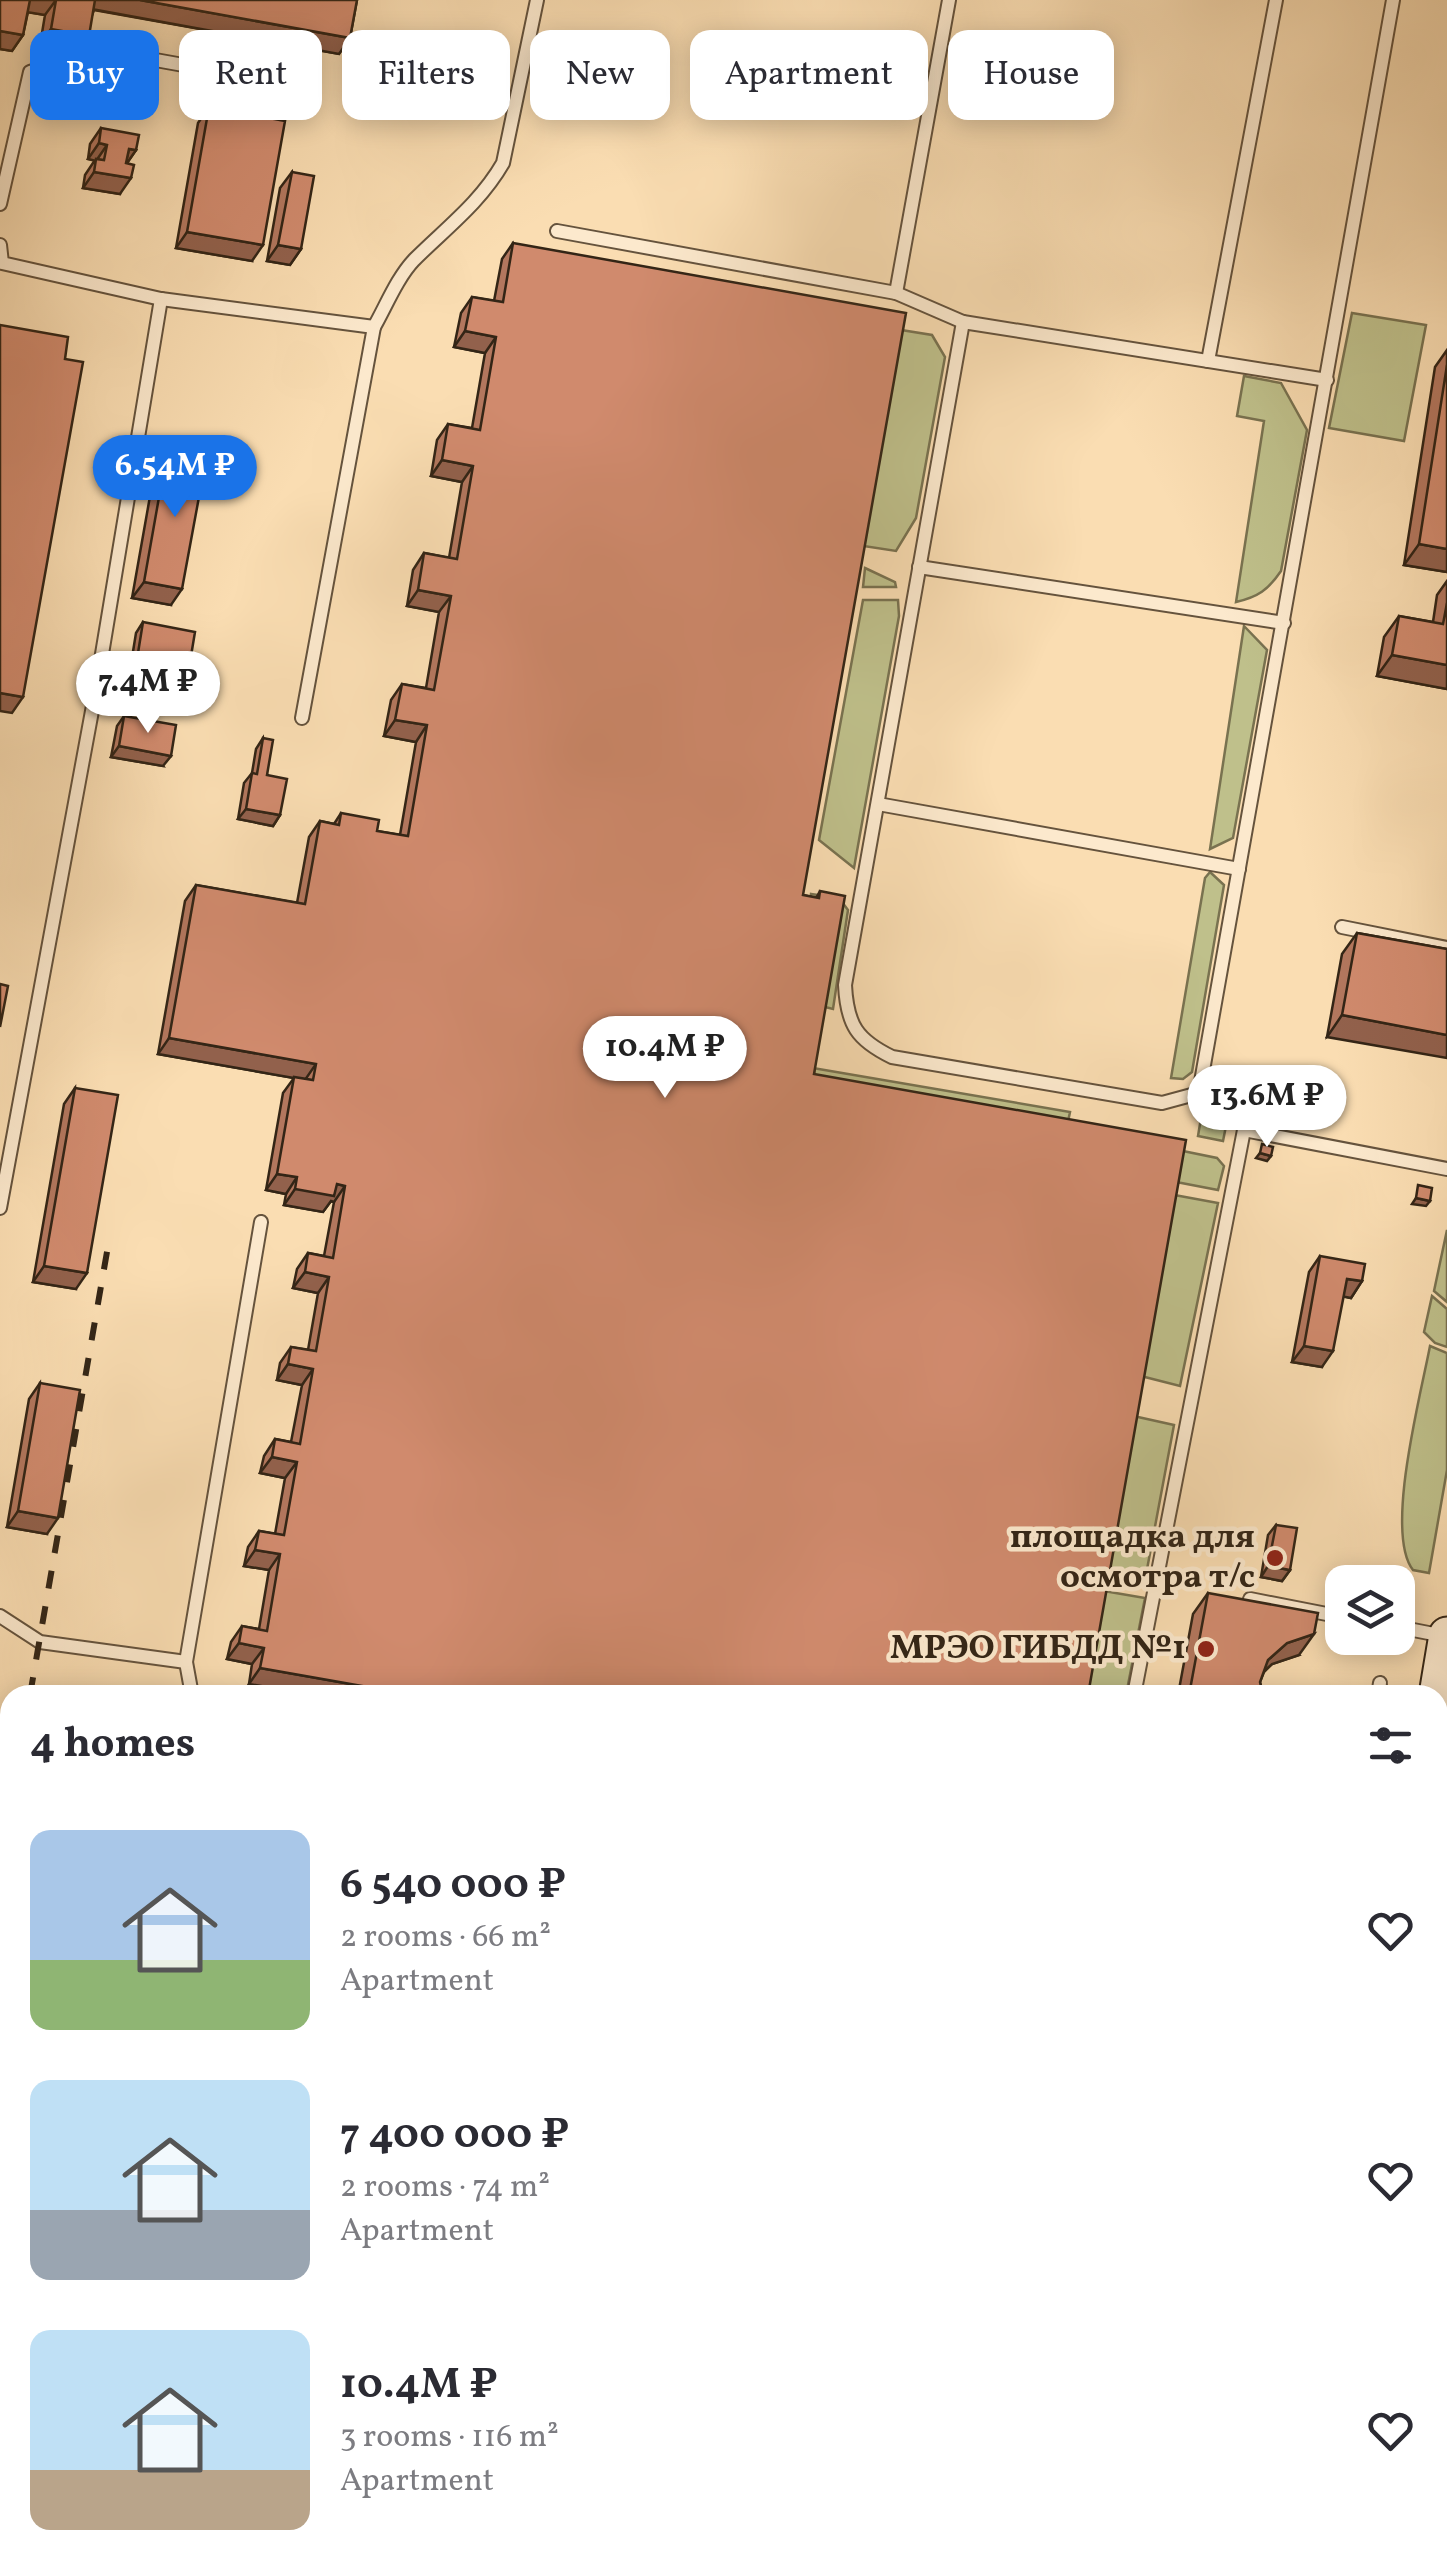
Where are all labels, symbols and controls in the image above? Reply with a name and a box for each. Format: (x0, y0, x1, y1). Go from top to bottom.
chip: Buy (30, 30, 159, 120)
chip: Rent (179, 30, 322, 120)
chip: Filters (342, 30, 510, 120)
chip: New (530, 30, 670, 120)
chip: Apartment (690, 30, 928, 120)
chip: House (948, 30, 1114, 120)
pin: 6.54M ₽ (83, 435, 267, 520)
text: 6.54M ₽ (115, 445, 235, 489)
pin: 7.4M ₽ (67, 651, 229, 736)
text: 7.4M ₽ (98, 661, 198, 705)
pin: 10.4M ₽ (573, 1016, 757, 1101)
text: 10.4M ₽ (605, 1026, 725, 1070)
pin: 13.6M ₽ (1175, 1065, 1359, 1150)
text: 13.6M ₽ (1209, 1075, 1325, 1119)
place label: площадка для осмотра т/с (1010, 1514, 1255, 1602)
marker: площадка для осмотра т/с (1264, 1547, 1286, 1569)
map controls (1325, 1565, 1415, 1655)
button: layers (1325, 1565, 1415, 1655)
place label: МРЭО ГИБДД №1 (890, 1625, 1186, 1673)
marker: МРЭО ГИБДД №1 (1195, 1638, 1217, 1660)
text: 4 homes (30, 1716, 195, 1775)
icon: filters (1363, 1718, 1418, 1773)
text: 6 540 000 ₽ (340, 1857, 566, 1916)
icon: home (110, 1870, 230, 1990)
icon: heart (1363, 1903, 1418, 1958)
text: 2 rooms · 66 m² (340, 1916, 551, 1960)
text: Apartment (340, 1960, 494, 2004)
text: 7 400 000 ₽ (340, 2107, 569, 2166)
icon: home (110, 2120, 230, 2240)
icon: heart (1363, 2153, 1418, 2208)
text: 2 rooms · 74 m² (340, 2166, 550, 2210)
text: Apartment (340, 2210, 494, 2254)
text: 10.4M ₽ (340, 2357, 498, 2416)
icon: home (110, 2370, 230, 2490)
icon: heart (1363, 2403, 1418, 2458)
text: 3 rooms · 116 m² (340, 2416, 559, 2460)
text: Apartment (340, 2460, 494, 2504)

